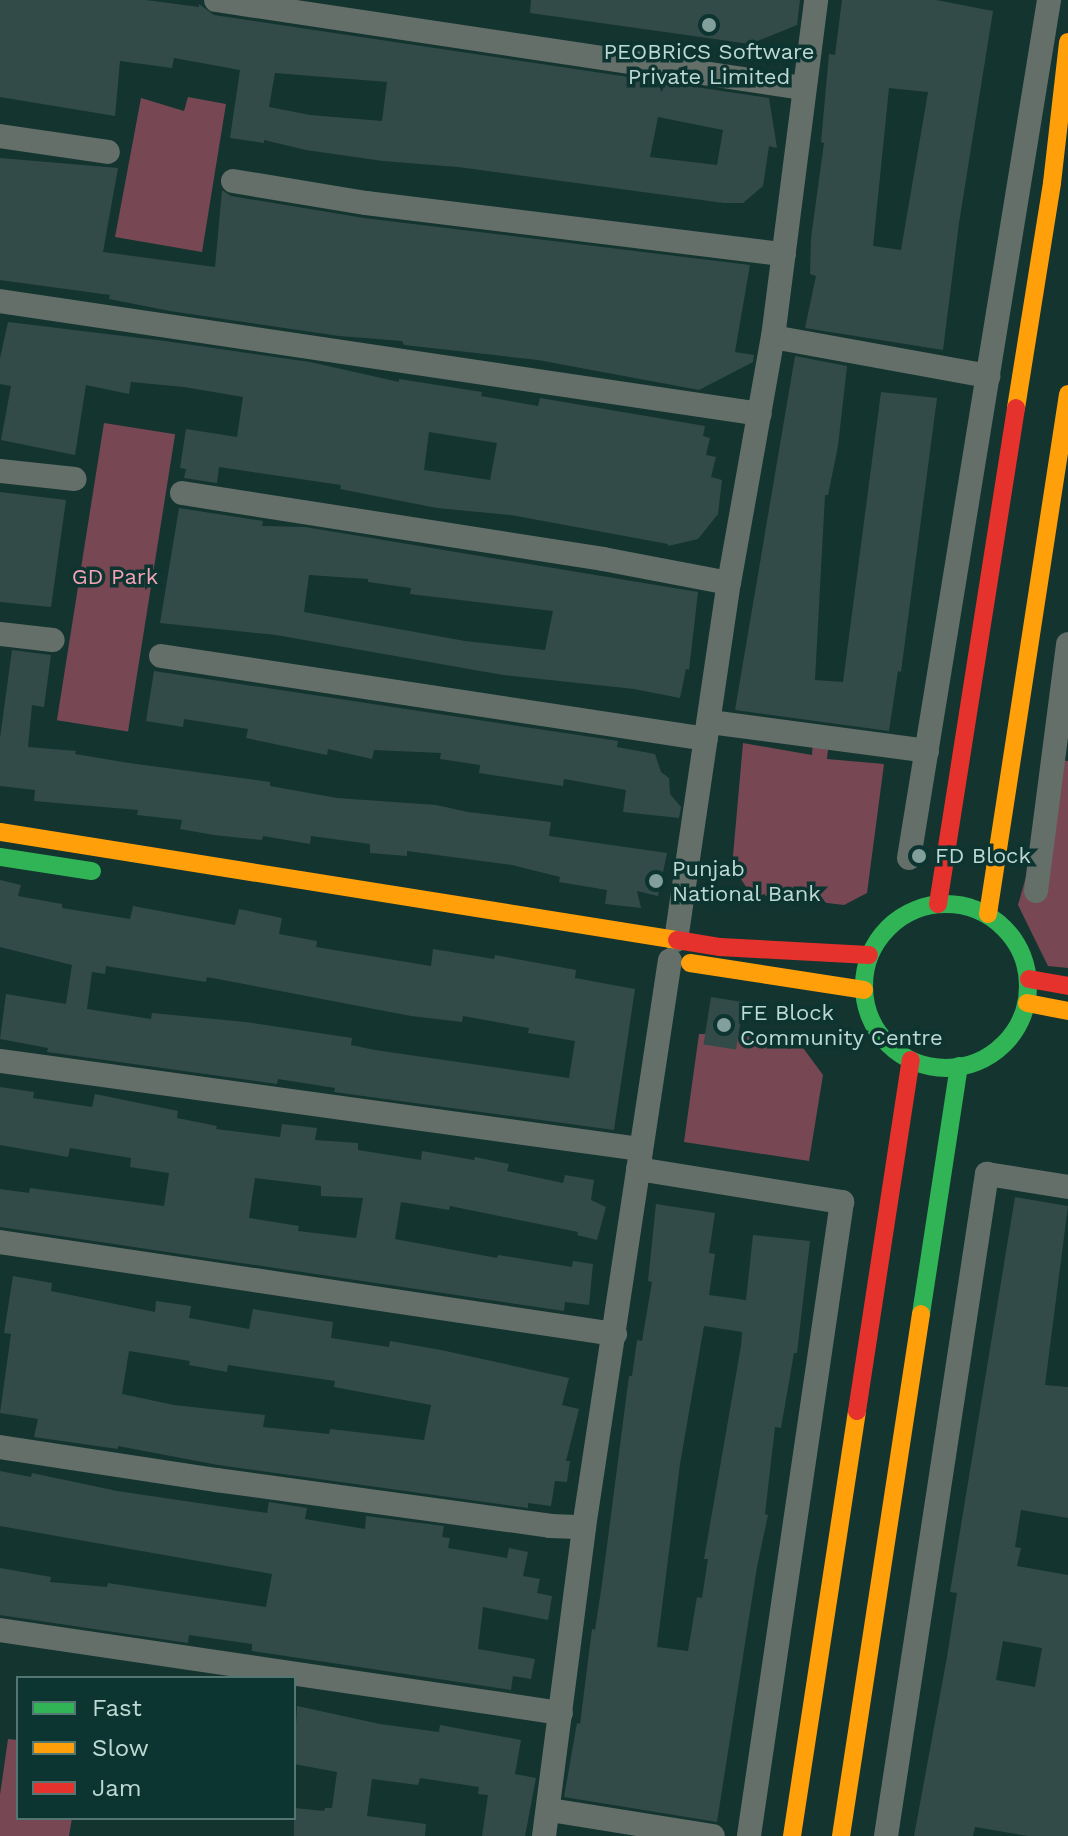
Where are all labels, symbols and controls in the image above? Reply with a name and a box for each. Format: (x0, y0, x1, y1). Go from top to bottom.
marker: PEOBRiCS Software Private Limited (700, 16, 718, 34)
place label: PEOBRiCS Software Private Limited (604, 38, 814, 90)
park label: GD Park (72, 564, 158, 590)
place label: FD Block (935, 843, 1031, 869)
marker: FD Block (910, 847, 928, 865)
place label: Punjab National Bank (672, 855, 822, 906)
marker: Punjab National Bank (647, 872, 665, 890)
place label: FE Block Community Centre (740, 999, 943, 1050)
marker: FE Block Community Centre (715, 1016, 733, 1034)
legend (16, 1676, 296, 1820)
text: Fast (92, 1694, 142, 1722)
text: Slow (92, 1734, 149, 1762)
text: Jam (92, 1774, 142, 1802)

